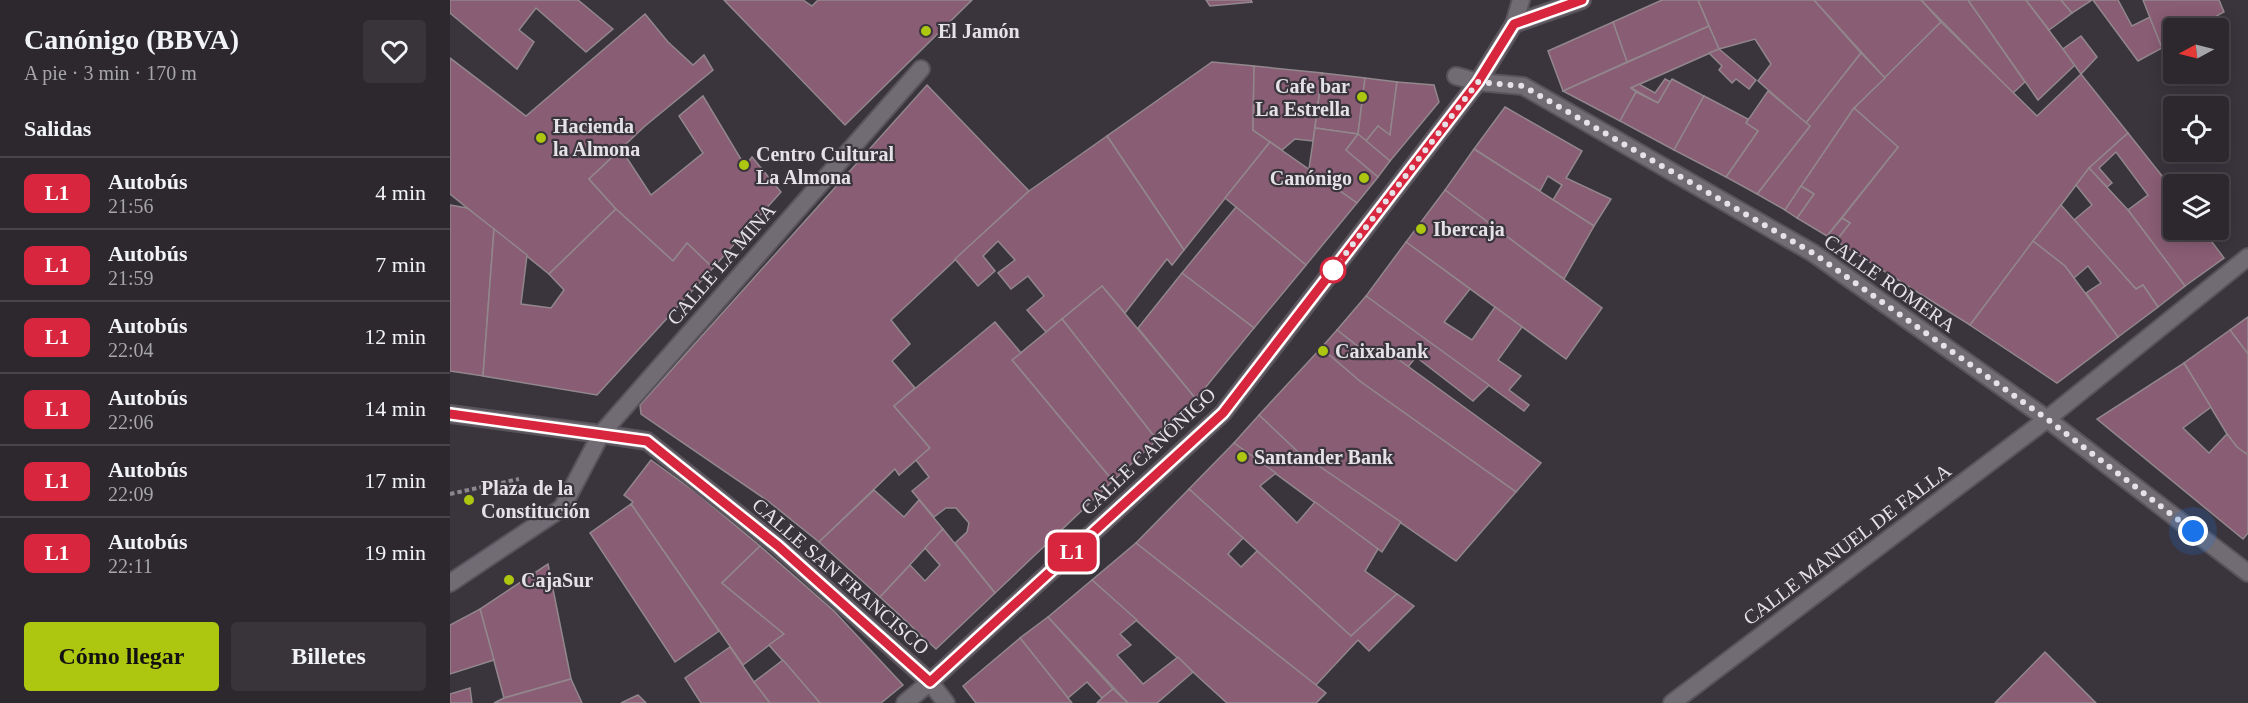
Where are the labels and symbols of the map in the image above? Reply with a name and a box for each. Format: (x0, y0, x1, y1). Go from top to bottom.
north arrow (2163, 18, 2229, 84)
place label: El Jamón (938, 20, 1020, 42)
marker: El Jamón (919, 24, 933, 38)
place label: Cafe bar La Estrella (1255, 75, 1350, 120)
marker: Cafe bar La Estrella (1355, 90, 1369, 104)
place label: Hacienda la Almona (553, 115, 640, 160)
marker: Hacienda la Almona (534, 131, 548, 145)
place label: Centro Cultural La Almona (756, 143, 894, 188)
marker: Centro Cultural La Almona (737, 158, 751, 172)
place label: Canónigo (1270, 167, 1352, 190)
marker: Canónigo (1357, 171, 1371, 185)
street label: CALLE LA MINA (662, 199, 780, 329)
place label: Ibercaja (1433, 218, 1505, 241)
marker: Ibercaja (1414, 222, 1428, 236)
street label: CALLE ROMERA (1820, 230, 1960, 337)
unlabelled marker (1320, 257, 1346, 283)
place label: Caixabank (1335, 340, 1429, 362)
marker: Caixabank (1316, 344, 1330, 358)
street label: CALLE CANÓNIGO (1075, 382, 1220, 519)
place label: Santander Bank (1254, 446, 1394, 468)
marker: Santander Bank (1235, 450, 1249, 464)
street label: CALLE MANUEL DE FALLA (1739, 458, 1955, 629)
place label: Plaza de la Constitución (481, 477, 590, 522)
marker: Plaza de la Constitución (462, 493, 476, 507)
street label: CALLE SAN FRANCISCO (748, 493, 934, 659)
your location (2178, 516, 2208, 546)
line badge: L1 (1045, 532, 1099, 572)
place label: CajaSur (521, 569, 593, 592)
marker: CajaSur (502, 573, 516, 587)

